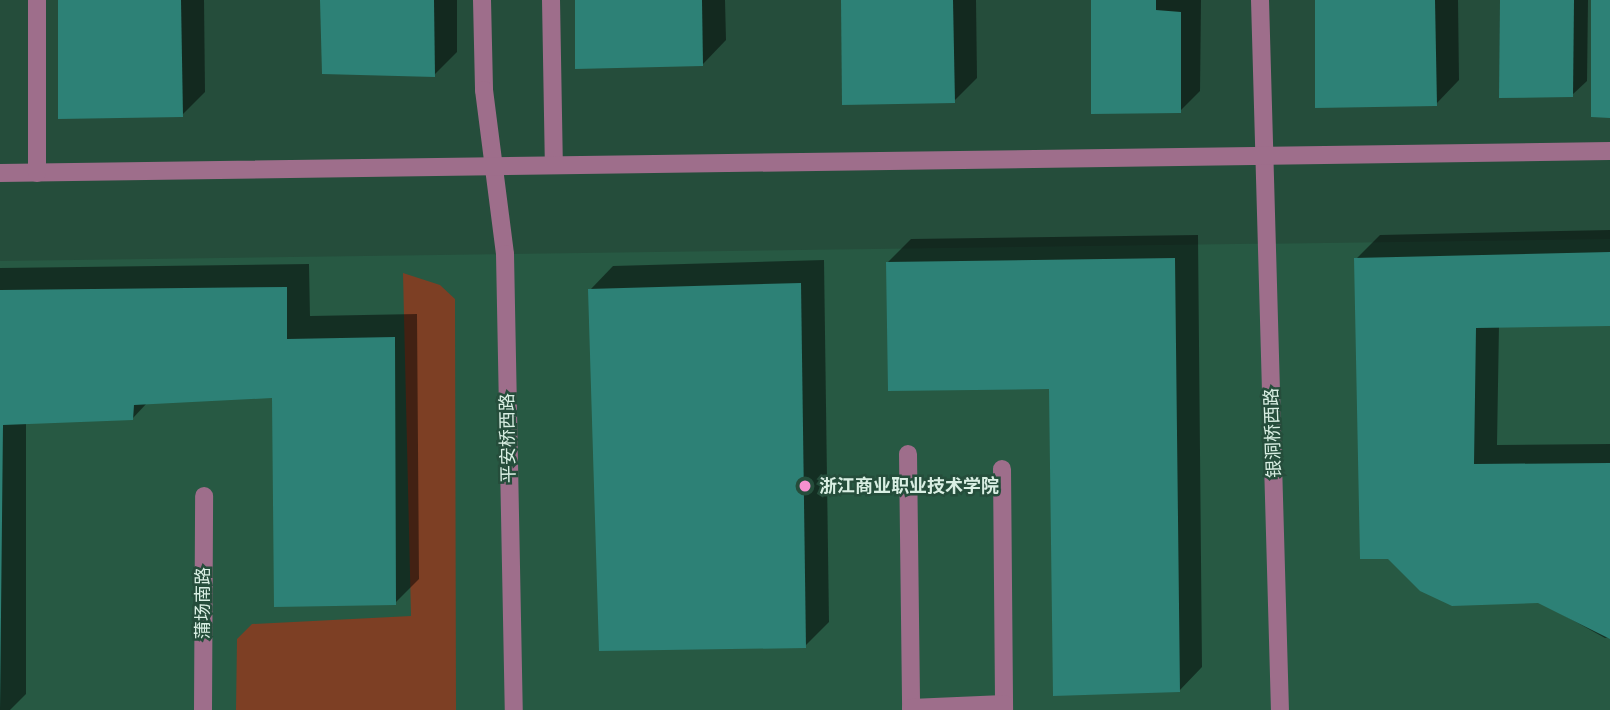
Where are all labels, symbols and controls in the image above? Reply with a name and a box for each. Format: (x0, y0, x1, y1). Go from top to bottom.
street label: 银洞桥西路 (1261, 388, 1285, 478)
street label: 平安桥西路 (496, 393, 520, 483)
place label: 浙江商业职业技术学院 (819, 475, 999, 497)
marker: 浙江商业职业技术学院 (797, 478, 813, 494)
street label: 蒲场南路 (192, 567, 214, 639)

